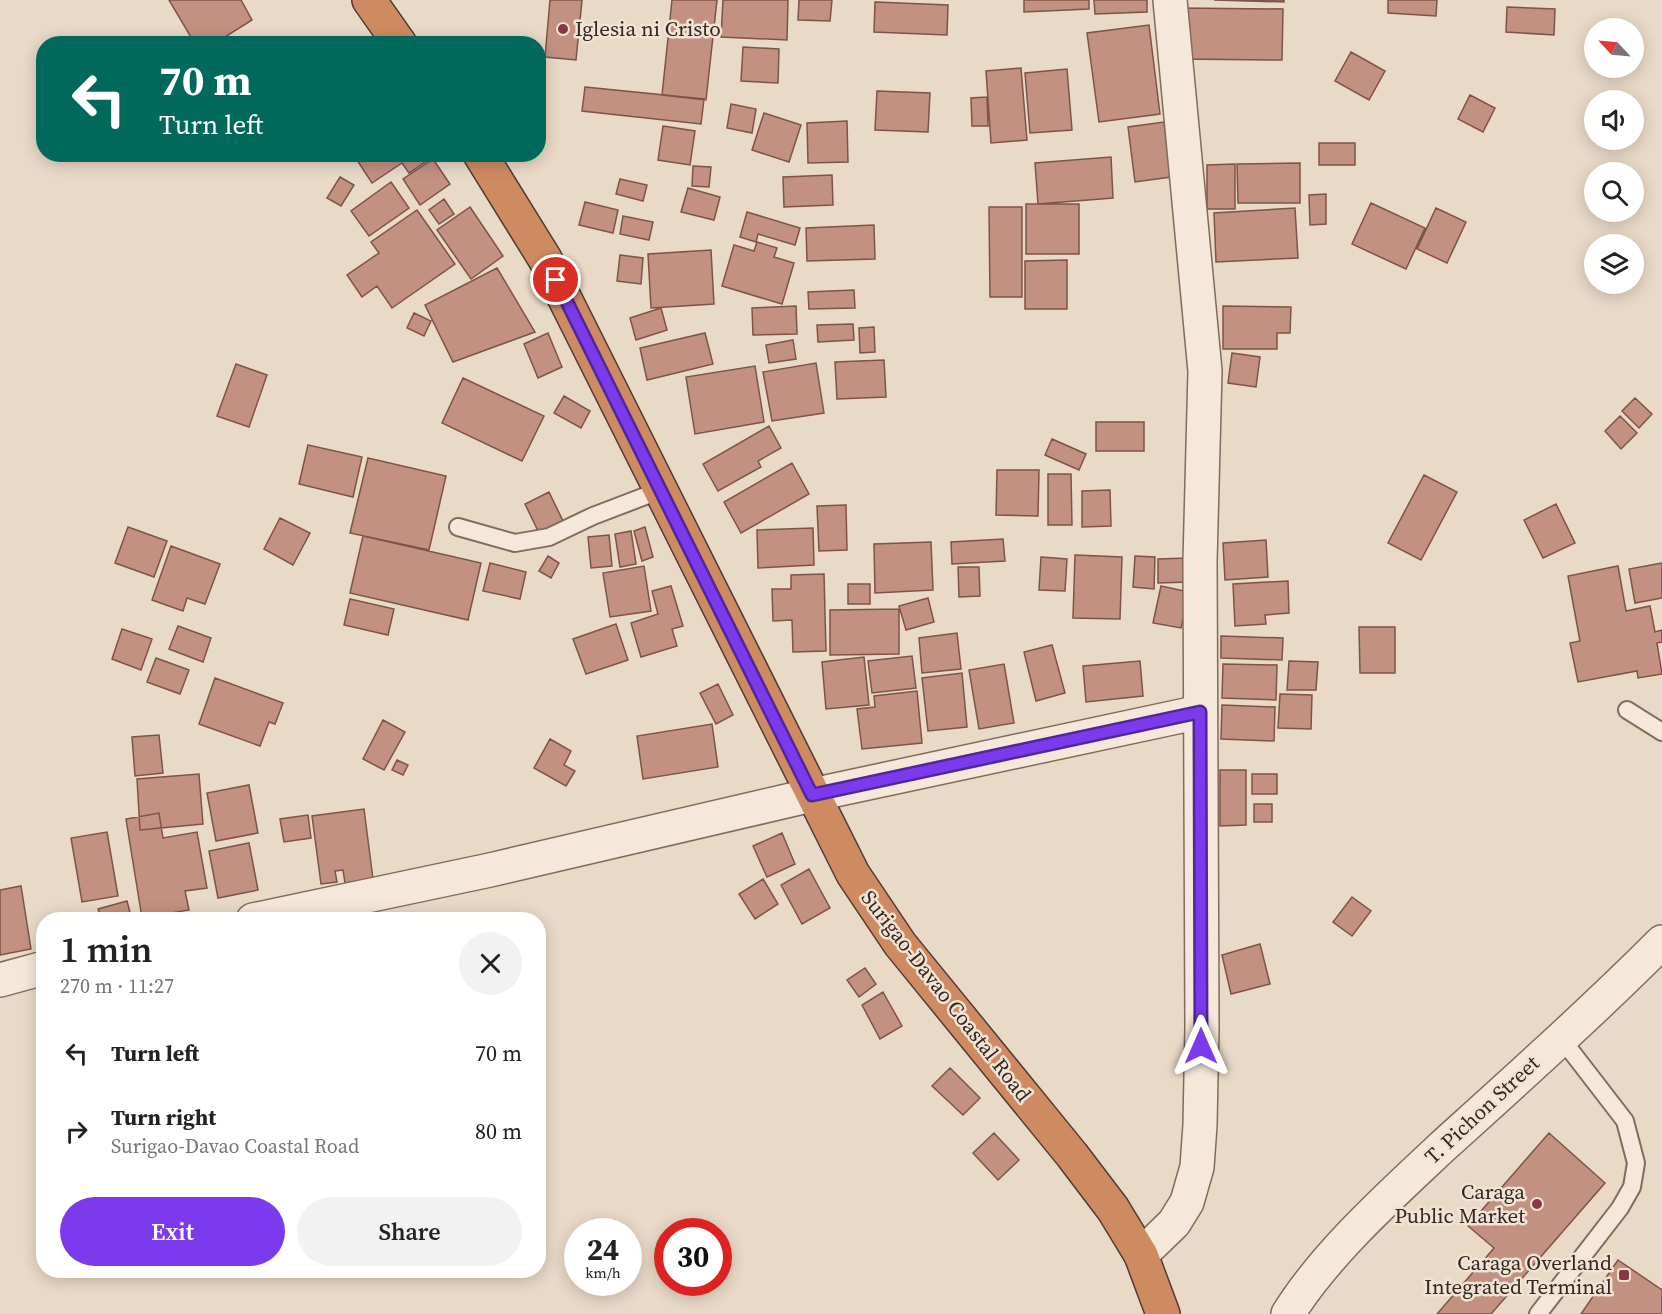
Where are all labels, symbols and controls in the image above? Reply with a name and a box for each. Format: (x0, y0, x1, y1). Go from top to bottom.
place label: Iglesia ni Cristo (575, 14, 721, 43)
north arrow (1584, 18, 1644, 78)
map controls (1584, 18, 1644, 294)
marker: Iglesia ni Cristo (556, 22, 570, 36)
text: 70 m (159, 51, 252, 109)
icon: left (60, 60, 138, 138)
button: sound (1584, 90, 1644, 150)
text: Turn left (159, 106, 263, 143)
button: search (1584, 162, 1644, 222)
button: layers (1584, 234, 1644, 294)
pin (530, 254, 581, 305)
icon: arrive (539, 263, 572, 296)
street label: Surigao-Davao Coastal Road (855, 884, 1038, 1107)
text: 1 min (60, 925, 152, 974)
button: close (459, 932, 522, 995)
text: 270 m · 11:27 (60, 972, 174, 1000)
position arrow (1169, 1014, 1233, 1078)
icon: left (60, 1037, 93, 1070)
text: Turn left (111, 1038, 199, 1068)
text: 70 m (475, 1038, 522, 1068)
street label: T. Pichon Street (1418, 1049, 1545, 1170)
text: Turn right (111, 1102, 216, 1132)
icon: right (60, 1115, 93, 1148)
text: 80 m (475, 1116, 522, 1146)
text: Surigao-Davao Coastal Road (111, 1132, 359, 1160)
place label: Caraga Public Market (1394, 1177, 1525, 1230)
button: Exit (60, 1197, 285, 1266)
button: Share (297, 1197, 522, 1266)
marker: Caraga Public Market (1530, 1197, 1544, 1211)
speed limit sign: 30 (654, 1218, 732, 1296)
text: 24 (587, 1229, 619, 1270)
place label: Caraga Overland Integrated Terminal (1424, 1248, 1612, 1301)
text: km/h (585, 1262, 621, 1283)
marker: Caraga Overland Integrated Terminal (1617, 1268, 1631, 1282)

